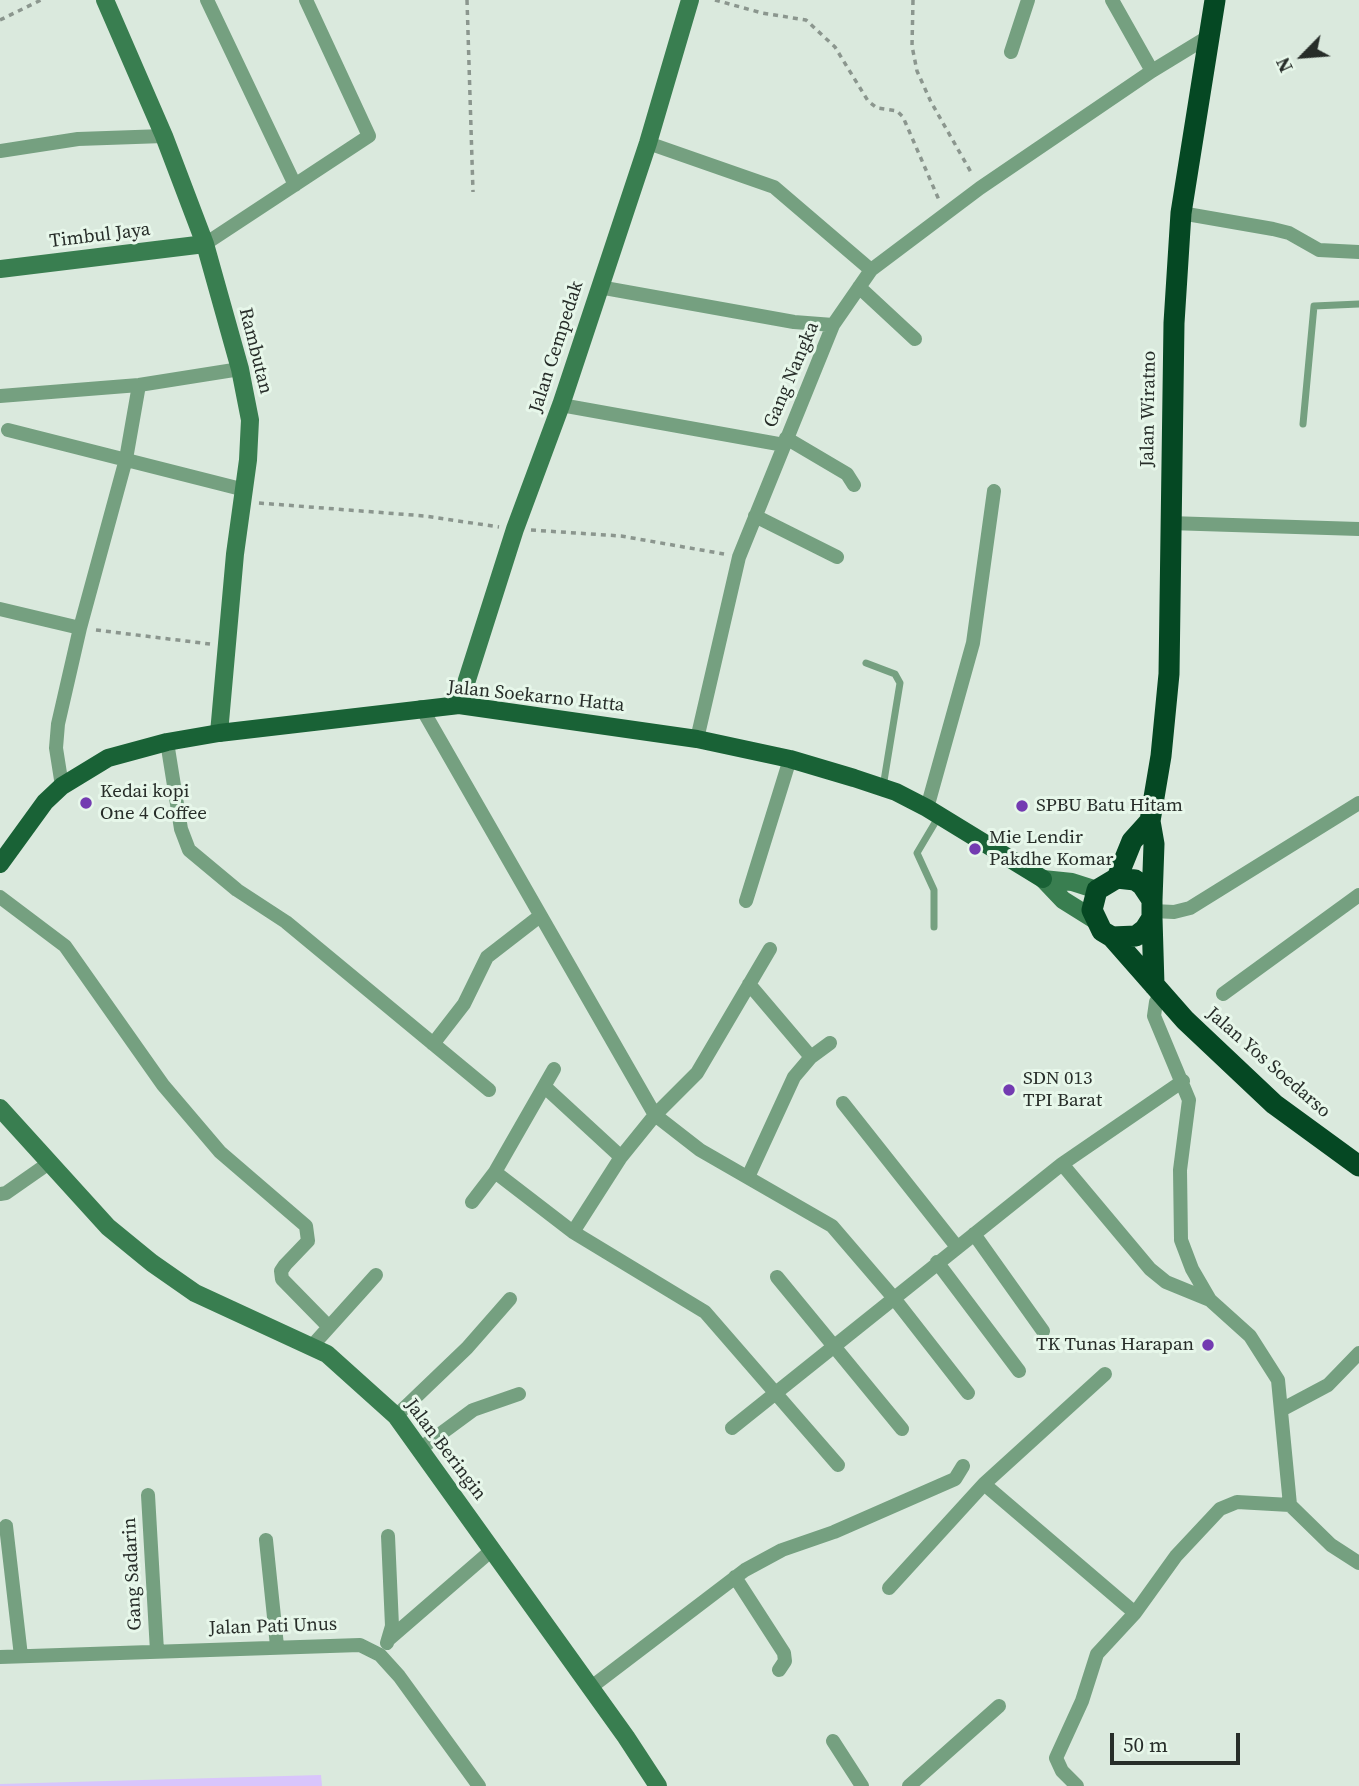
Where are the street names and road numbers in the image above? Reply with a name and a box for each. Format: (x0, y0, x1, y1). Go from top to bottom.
street label: Timbul Jaya (48, 219, 152, 253)
street label: Jalan Cempedak (525, 278, 589, 416)
street label: Rambutan (233, 305, 277, 397)
street label: Gang Nangka (759, 319, 825, 431)
street label: Jalan Wiratno (1137, 351, 1161, 467)
street label: Jalan Soekarno Hatta (446, 676, 626, 718)
street label: Jalan Yos Soedarso (1201, 1003, 1335, 1123)
street label: Jalan Beringin (399, 1395, 491, 1505)
street label: Gang Sadarin (119, 1517, 147, 1631)
street label: Jalan Pati Unus (208, 1613, 338, 1641)

